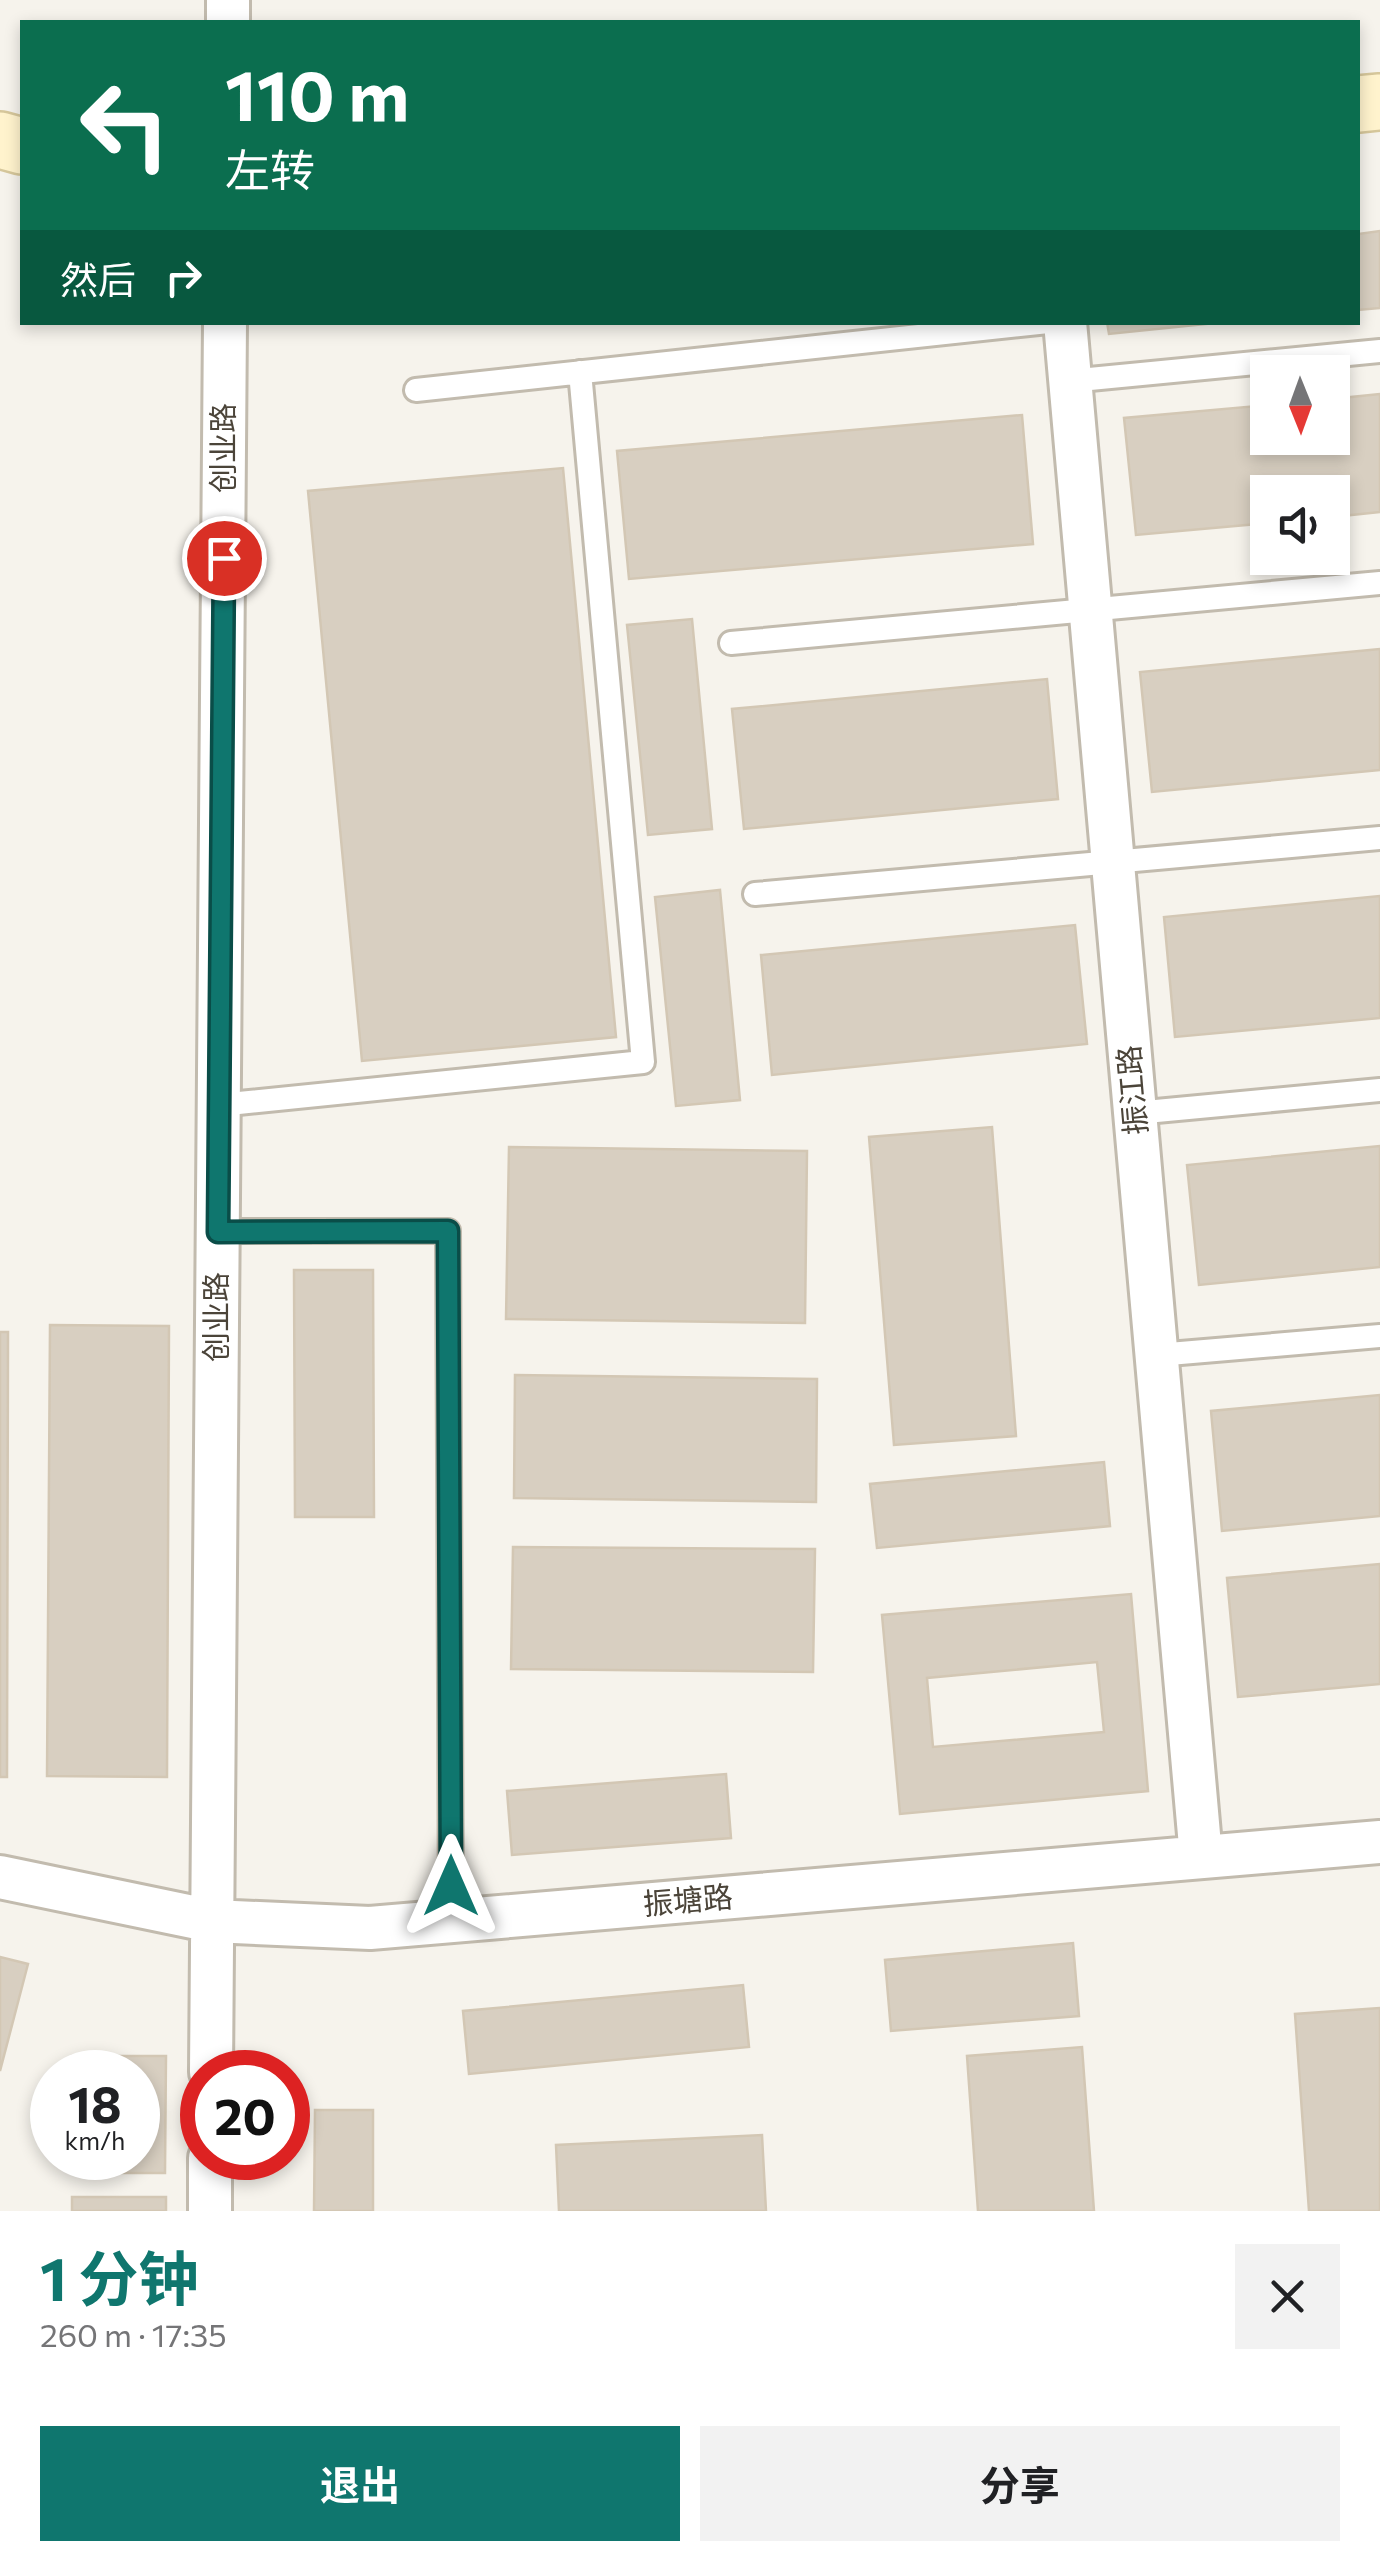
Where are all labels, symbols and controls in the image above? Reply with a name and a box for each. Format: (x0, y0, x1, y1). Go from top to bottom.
text: 110 m (225, 50, 409, 135)
icon: left (60, 60, 190, 190)
text: 左转 (225, 141, 315, 196)
icon: right (156, 250, 211, 305)
text: 然后 (60, 255, 136, 302)
north arrow (1250, 355, 1350, 455)
map controls (1250, 355, 1350, 575)
street label: 创业路 (203, 403, 240, 493)
button: sound (1250, 475, 1350, 575)
pin (182, 516, 267, 601)
icon: arrive (197, 531, 252, 586)
street label: 振江路 (1108, 1044, 1153, 1137)
street label: 创业路 (196, 1272, 233, 1362)
position arrow (399, 1834, 503, 1938)
street label: 振塘路 (641, 1876, 734, 1921)
speed limit sign: 20 (180, 2050, 310, 2180)
text: 18 (68, 2072, 122, 2133)
text: km/h (65, 2125, 125, 2155)
text: 1 分钟 (40, 2240, 199, 2313)
button: close (1235, 2244, 1340, 2349)
text: 260 m · 17:35 (40, 2314, 227, 2354)
button: 退出 (40, 2426, 680, 2541)
button: 分享 (700, 2426, 1340, 2541)

